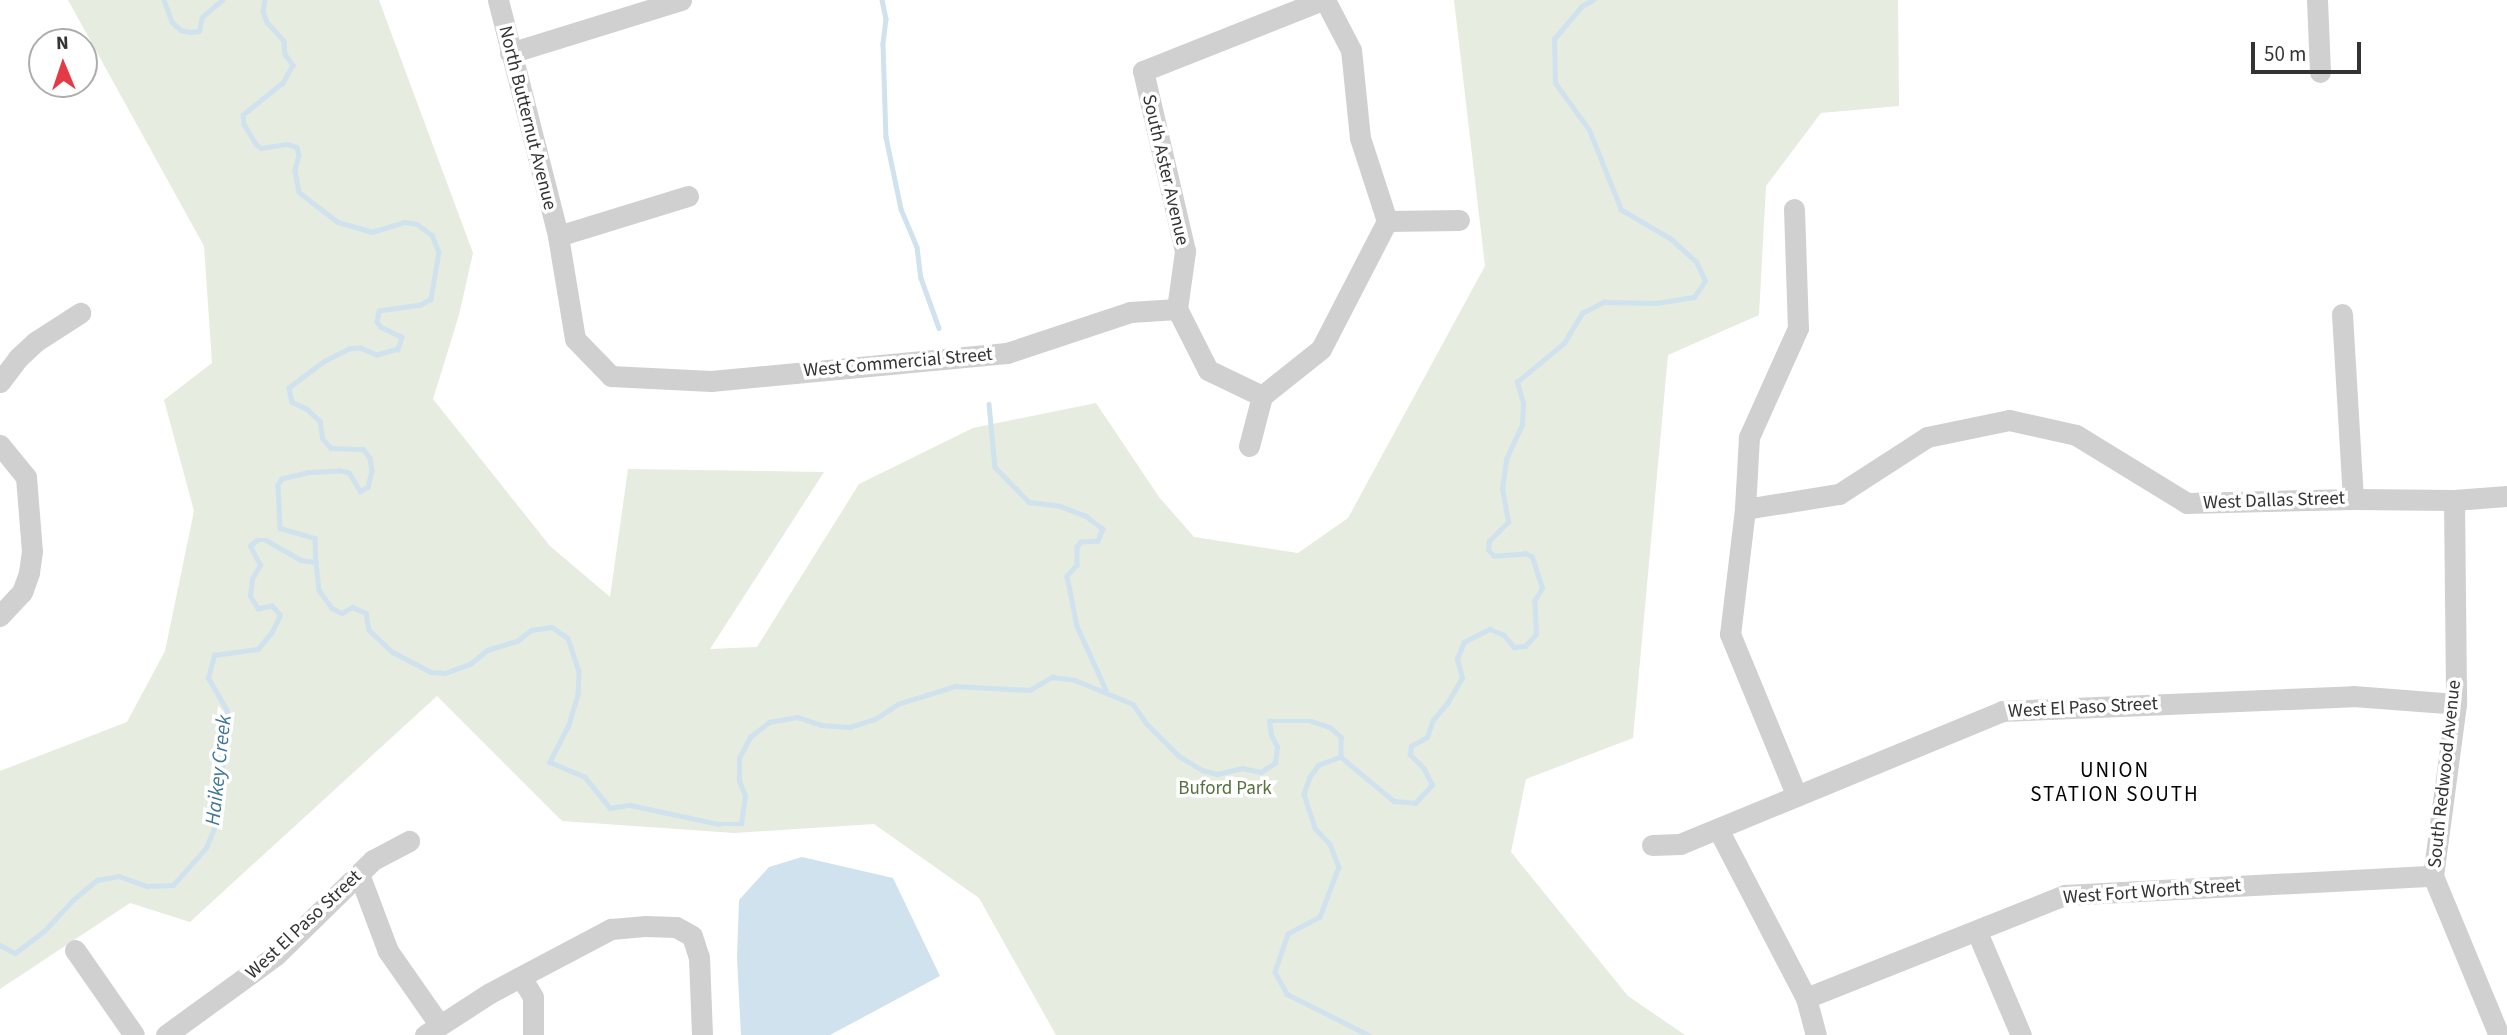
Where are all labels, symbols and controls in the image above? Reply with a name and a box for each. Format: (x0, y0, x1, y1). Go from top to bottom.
street label: North Butternut Avenue (493, 24, 561, 212)
north arrow (28, 28, 98, 98)
scale bar (2255, 28, 2365, 72)
text: N (56, 30, 69, 57)
text: 50 m (2264, 39, 2306, 69)
street label: South Aster Avenue (1137, 92, 1193, 248)
street label: West Commercial Street (802, 343, 994, 383)
street label: West Dallas Street (2203, 487, 2345, 515)
street label: South Redwood Avenue (2424, 679, 2466, 869)
street label: West El Paso Street (2008, 693, 2158, 723)
water label: Haikey Creek (200, 713, 236, 827)
district label: UNION STATION SOUTH (2032, 757, 2198, 807)
park label: Buford Park (1178, 778, 1272, 800)
street label: West El Paso Street (241, 866, 367, 984)
street label: West Fort Worth Street (2062, 874, 2242, 910)

